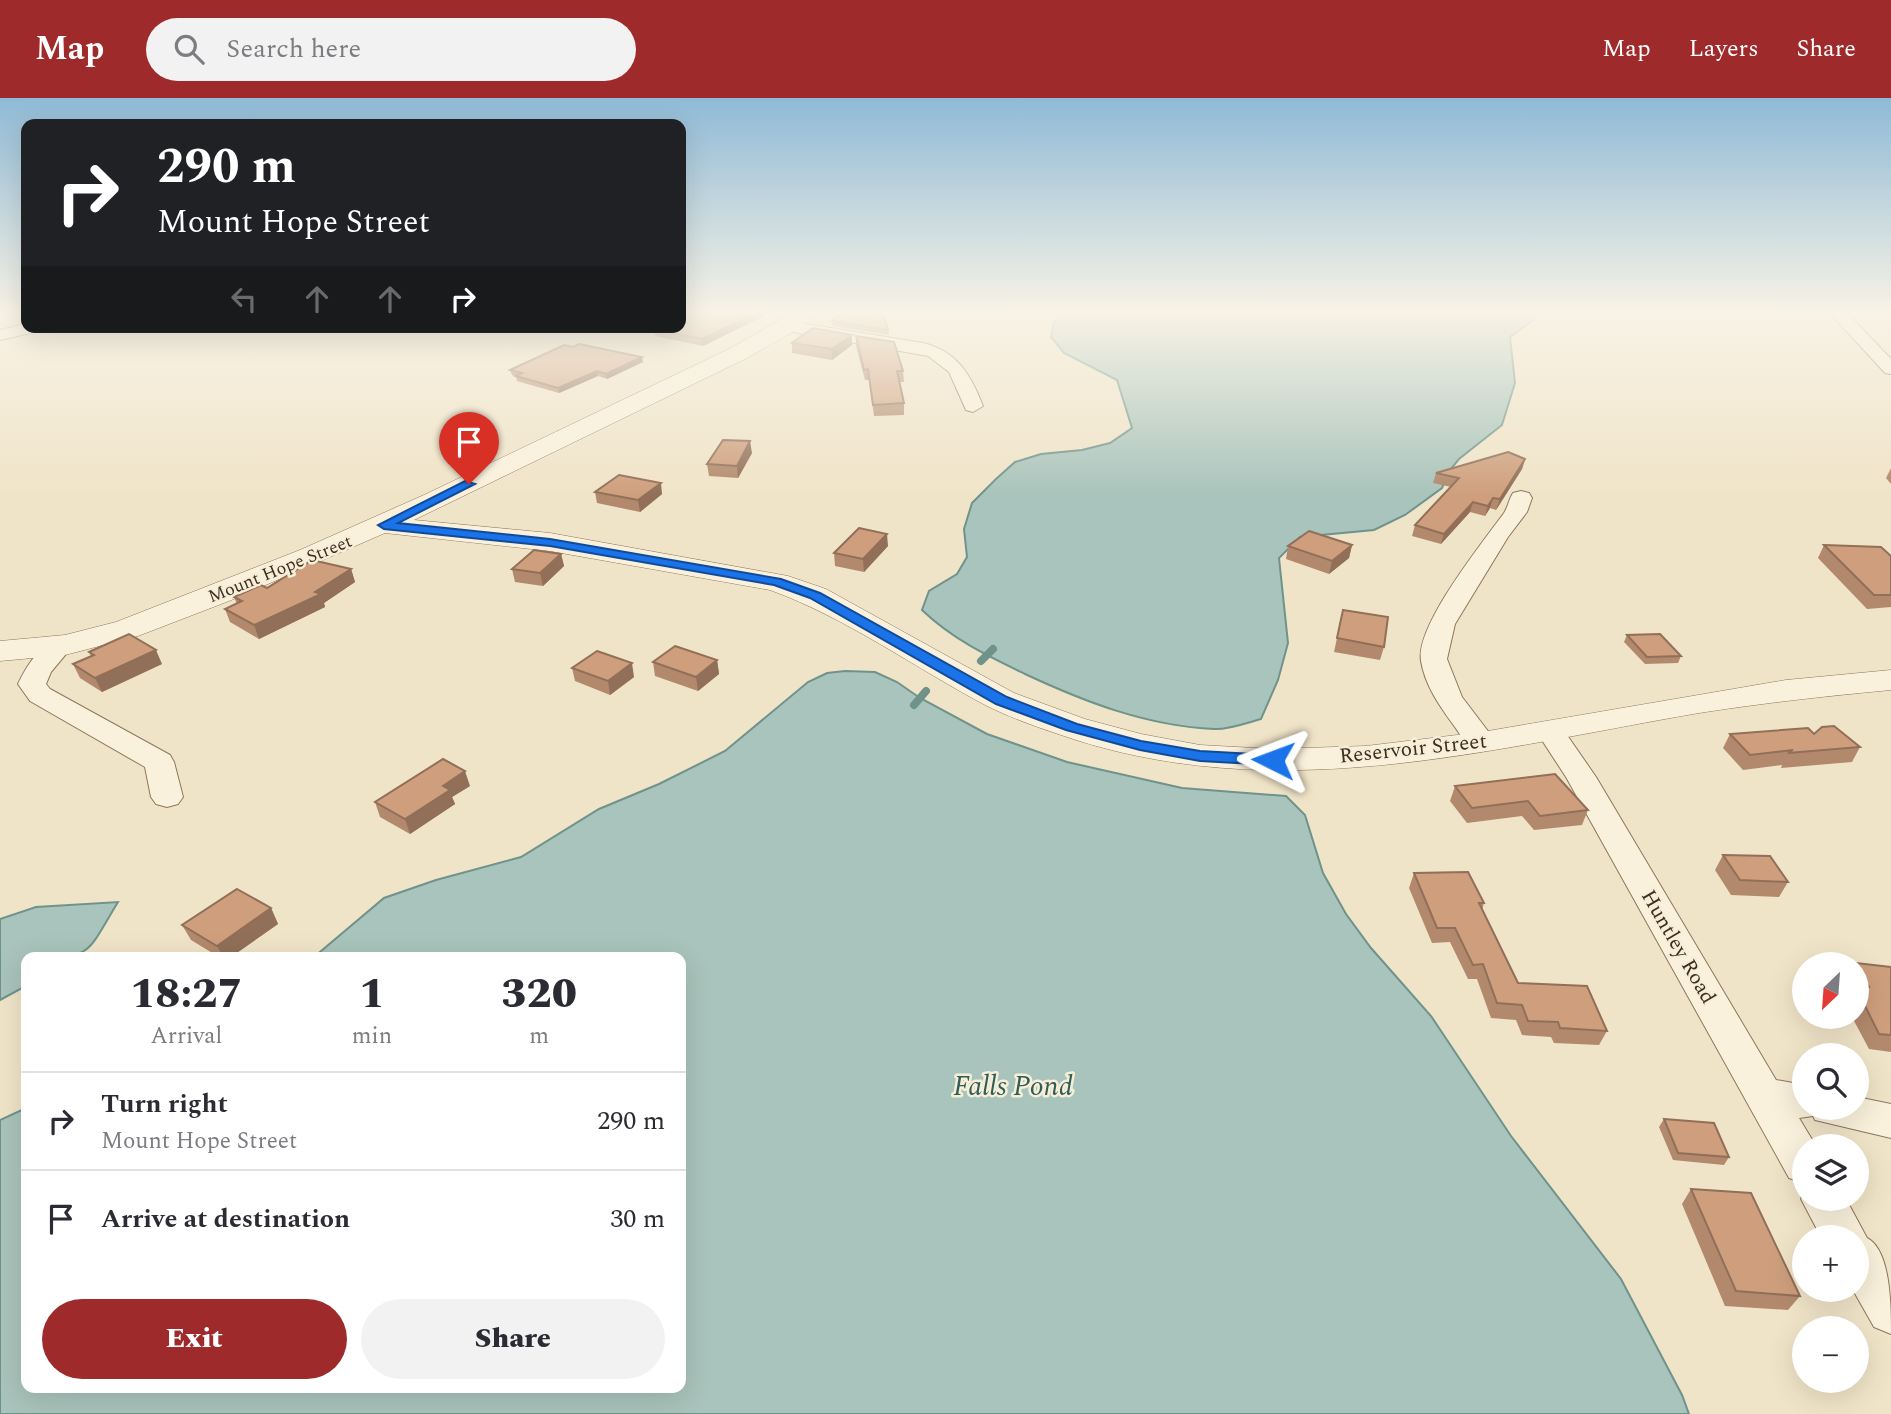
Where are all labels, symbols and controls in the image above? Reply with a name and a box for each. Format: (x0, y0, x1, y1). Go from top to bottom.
search box (146, 18, 636, 81)
text: Map (35, 24, 104, 74)
text: Search here (226, 29, 361, 69)
icon: search (170, 30, 208, 68)
text: Map (1602, 31, 1651, 67)
text: Layers (1689, 31, 1759, 67)
text: Share (1797, 31, 1856, 67)
text: 290 m (157, 130, 296, 205)
icon: right (42, 147, 133, 238)
text: Mount Hope Street (157, 198, 430, 247)
icon: left (225, 280, 263, 318)
icon: ahead (298, 280, 336, 318)
icon: ahead (371, 280, 409, 318)
icon: right (444, 280, 482, 318)
pin (439, 412, 499, 484)
icon: arrive (450, 423, 488, 461)
street label: Mount Hope Street (204, 528, 356, 610)
position arrow (1236, 723, 1310, 797)
street label: Reservoir Street (1338, 725, 1488, 773)
street label: Huntley Road (1632, 884, 1724, 1010)
north arrow (1792, 952, 1869, 1029)
map controls (1792, 952, 1869, 1393)
text: 18:27 (130, 963, 243, 1026)
text: 1 (359, 963, 385, 1026)
text: 320 (501, 963, 577, 1026)
text: Arrival (151, 1019, 222, 1054)
text: min (352, 1019, 392, 1054)
text: m (529, 1019, 549, 1054)
button: search (1792, 1043, 1869, 1120)
water label: Falls Pond (953, 1065, 1073, 1108)
text: Turn right (101, 1084, 228, 1124)
text: 290 m (597, 1101, 665, 1141)
icon: right (42, 1102, 80, 1140)
text: Mount Hope Street (101, 1124, 297, 1159)
button: layers (1792, 1134, 1869, 1211)
text: Arrive at destination (101, 1199, 350, 1239)
text: 30 m (610, 1199, 665, 1239)
icon: arrive (42, 1200, 80, 1238)
button: + (1792, 1225, 1869, 1302)
button: Exit (42, 1299, 347, 1379)
button: Share (361, 1299, 665, 1379)
button: − (1792, 1316, 1869, 1393)

